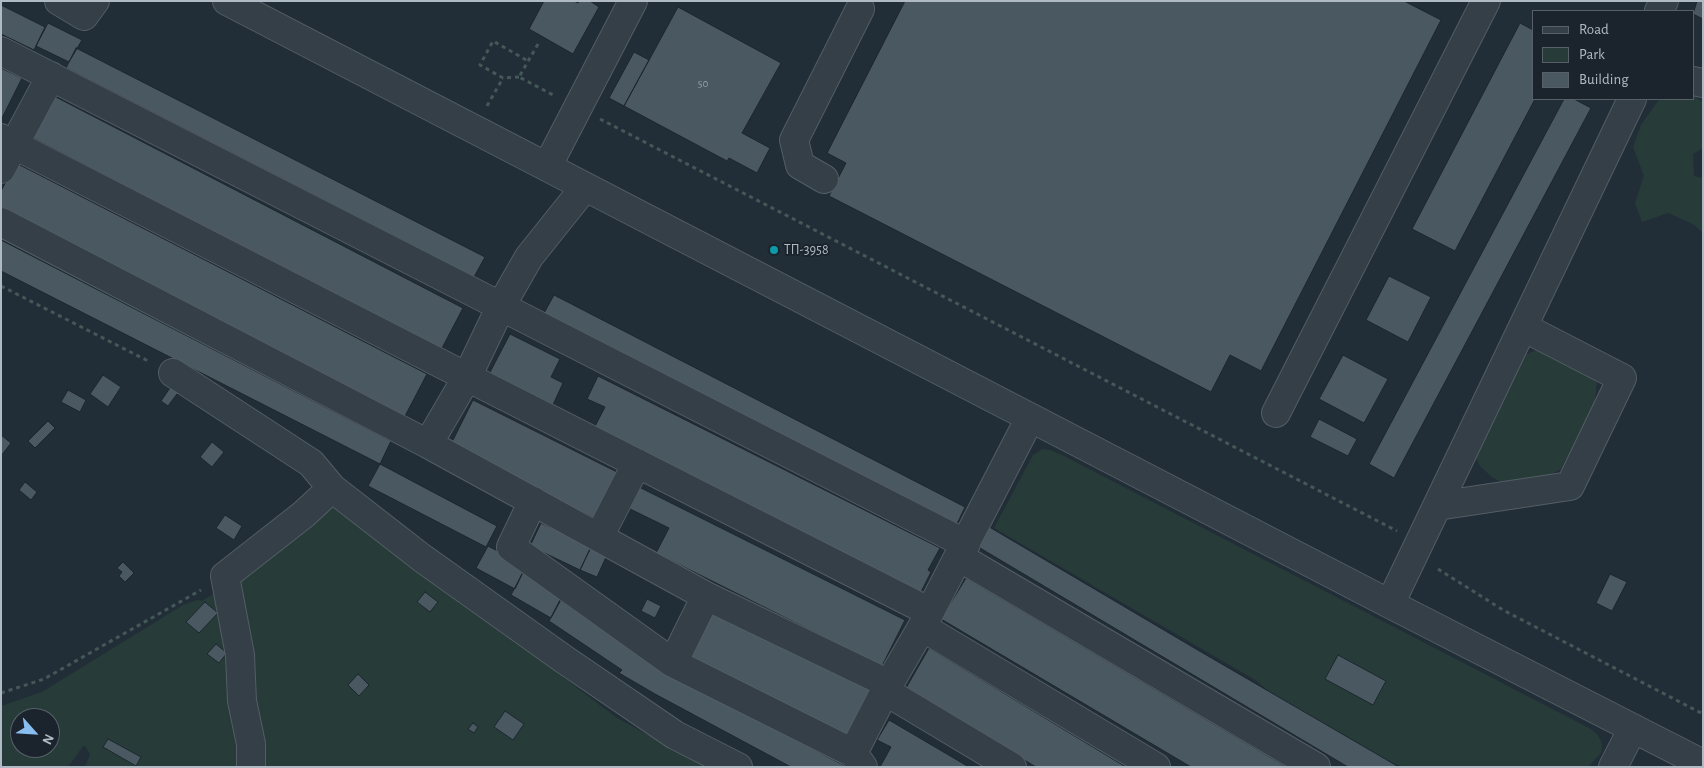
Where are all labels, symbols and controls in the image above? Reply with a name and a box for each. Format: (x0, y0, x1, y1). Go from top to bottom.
legend (1532, 10, 1694, 100)
text: Road (1579, 22, 1609, 37)
text: Park (1579, 47, 1605, 62)
text: Building (1579, 72, 1629, 87)
house number: 50 (698, 77, 708, 91)
place label: ТП-3958 (784, 242, 829, 258)
marker: ТП-3958 (768, 244, 780, 256)
north arrow (10, 708, 60, 758)
text: N (39, 732, 56, 747)

